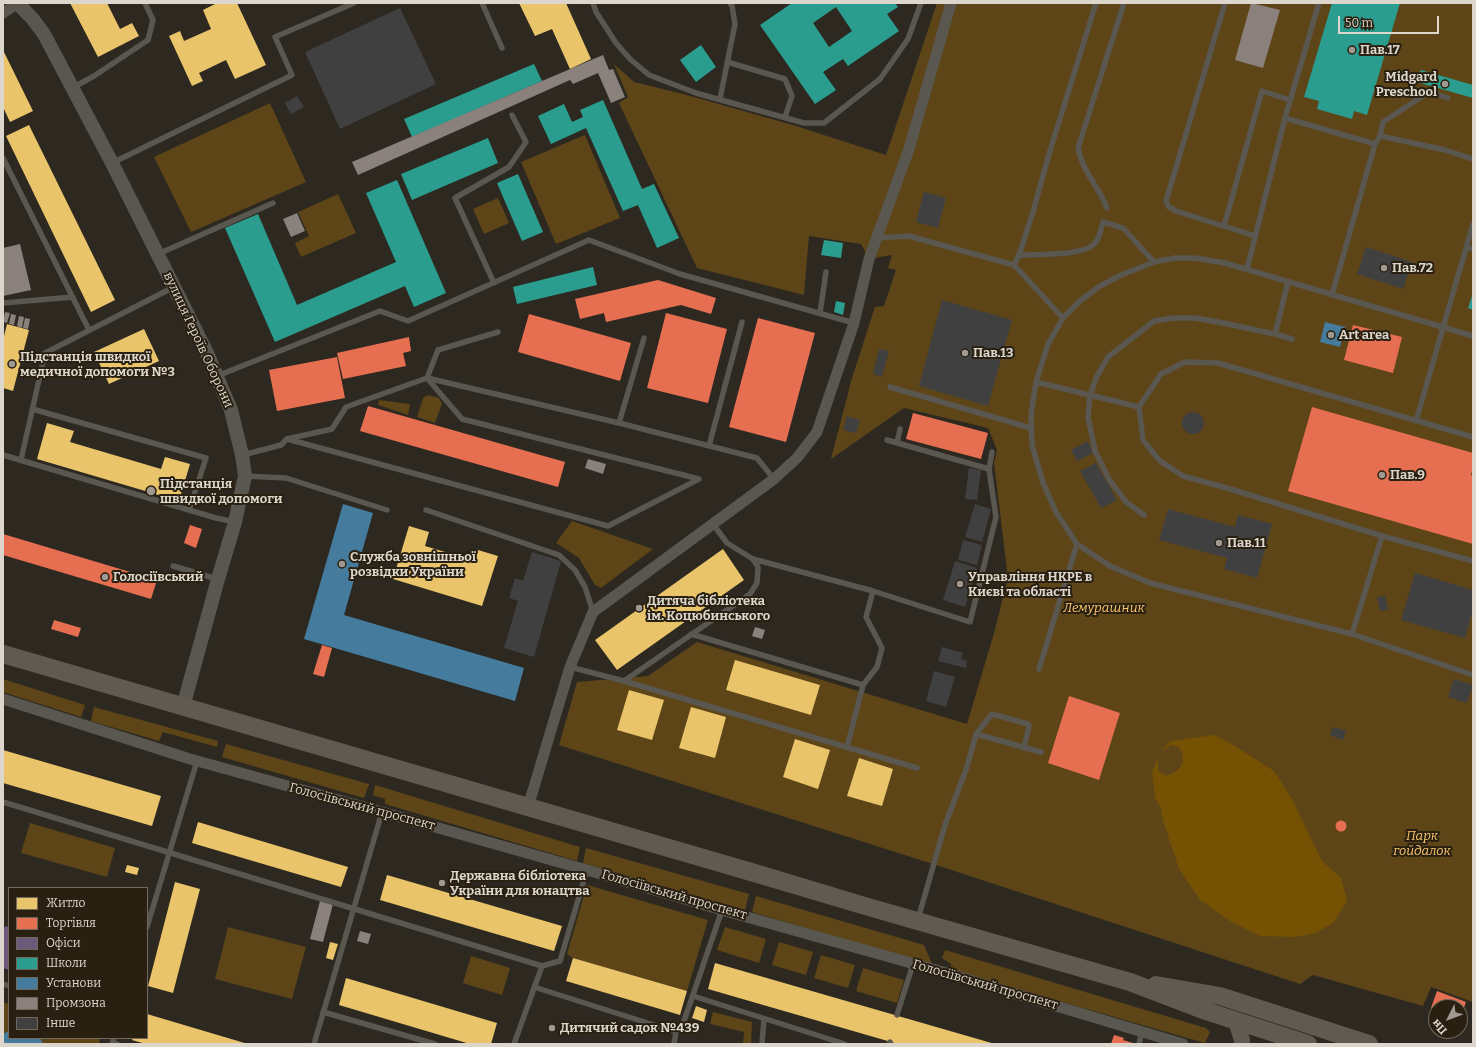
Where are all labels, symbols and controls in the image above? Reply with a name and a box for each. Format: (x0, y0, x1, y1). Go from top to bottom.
scale bar (1340, 8, 1441, 34)
text: 50 m (1345, 16, 1373, 30)
place label: Пав.17 (1360, 42, 1400, 58)
marker: Пав.17 (1347, 45, 1357, 55)
place label: Midgard Preschool (1376, 69, 1437, 100)
marker: Midgard Preschool (1440, 79, 1450, 89)
place label: Пав.72 (1392, 260, 1433, 276)
marker: Пав.72 (1379, 263, 1389, 273)
street label: вулиця Героїв Оборони (160, 270, 236, 410)
place label: Art area (1339, 327, 1389, 343)
marker: Art area (1326, 330, 1336, 340)
place label: Пав.13 (973, 345, 1013, 361)
marker: Пав.13 (960, 348, 970, 358)
place label: Підстанція швидкої медичної допомоги №3 (20, 349, 175, 380)
marker: Підстанція швидкої медичної допомоги №3 (7, 359, 17, 369)
place label: Пав.9 (1390, 467, 1425, 483)
marker: Пав.9 (1377, 470, 1387, 480)
place label: Підстанція швидкої допомоги (160, 476, 283, 507)
marker: Підстанція швидкої допомоги (145, 485, 157, 497)
place label: Пав.11 (1227, 535, 1266, 551)
marker: Пав.11 (1214, 538, 1224, 548)
place label: Служба зовнішньої розвідки України (350, 549, 476, 580)
marker: Служба зовнішньої розвідки України (337, 559, 347, 569)
place label: Голосіївський (113, 569, 203, 585)
place label: Управління НКРЕ в Києві та області (968, 569, 1092, 600)
marker: Голосіївський (100, 572, 110, 582)
marker: Управління НКРЕ в Києві та області (955, 579, 965, 589)
place label: Дитяча бібліотека ім. Коцюбинського (647, 593, 770, 624)
park label: Лемурашник (1063, 600, 1145, 616)
marker: Дитяча бібліотека ім. Коцюбинського (634, 603, 644, 613)
street label: Голосіївський проспект (287, 780, 437, 834)
park label: Парк гойдалок (1393, 828, 1451, 859)
street label: Голосіївський проспект (600, 867, 748, 923)
place label: Державна бібліотека України для юнацтва (450, 868, 590, 899)
marker: Державна бібліотека України для юнацтва (437, 878, 447, 888)
legend (8, 887, 148, 1039)
text: Житло (46, 896, 85, 910)
text: Торгівля (46, 916, 96, 930)
text: Офіси (46, 936, 81, 950)
text: Школи (46, 956, 87, 970)
street label: Голосіївський проспект (911, 957, 1059, 1013)
text: Установи (46, 976, 101, 990)
text: Промзона (46, 996, 106, 1010)
north arrow (1428, 999, 1468, 1039)
text: Інше (46, 1016, 75, 1030)
text: Пн (1429, 1016, 1450, 1037)
place label: Дитячий садок №439 (560, 1020, 699, 1036)
marker: Дитячий садок №439 (547, 1023, 557, 1033)

